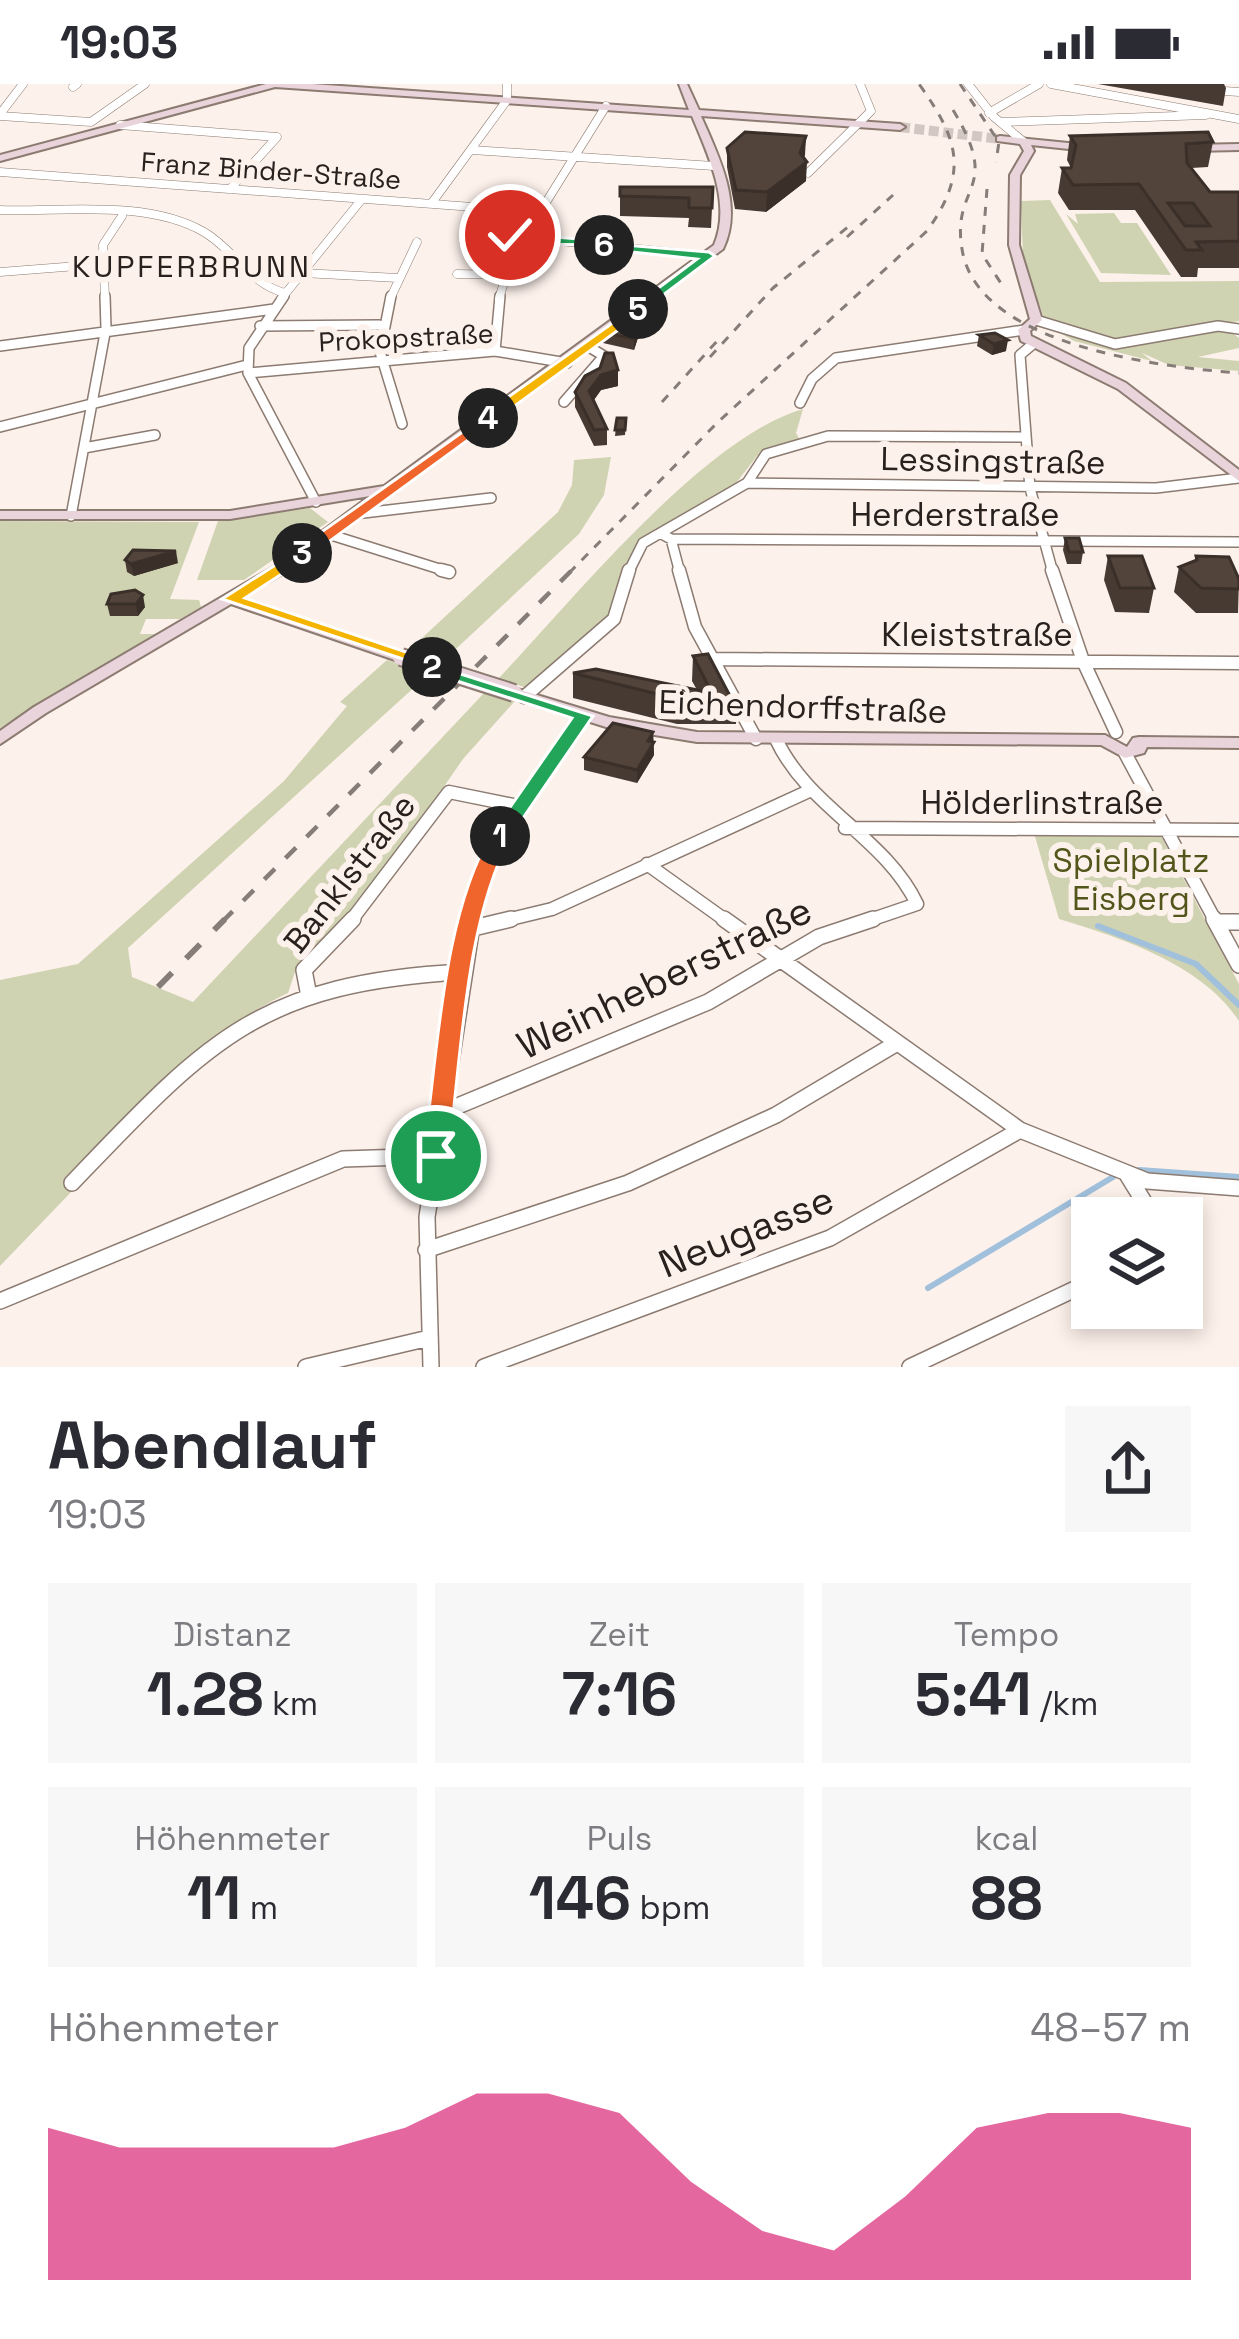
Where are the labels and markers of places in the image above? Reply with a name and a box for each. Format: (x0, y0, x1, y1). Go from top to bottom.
pin (459, 184, 561, 286)
pin: 6 (574, 215, 634, 275)
pin: 5 (608, 279, 668, 339)
pin: 4 (458, 388, 518, 448)
pin: 3 (272, 523, 332, 583)
pin: 2 (402, 637, 462, 697)
pin: 1 (470, 806, 530, 866)
pin (385, 1105, 487, 1207)

